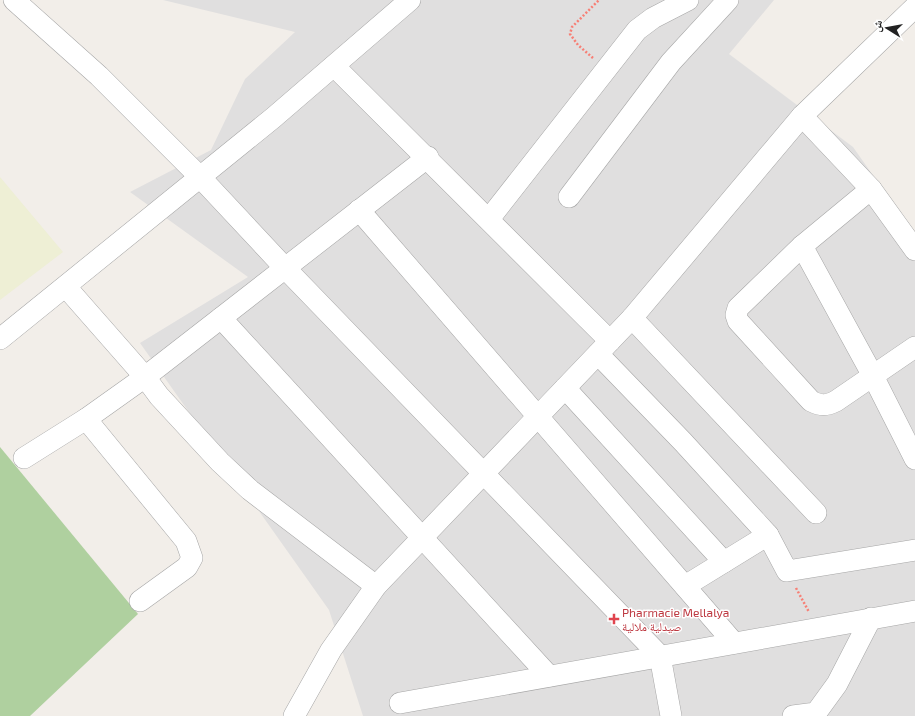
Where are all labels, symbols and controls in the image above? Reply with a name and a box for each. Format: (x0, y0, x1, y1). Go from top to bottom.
north arrow (867, 8, 907, 48)
text: ش (869, 19, 886, 33)
place label: Pharmacie Mellalya صيدلية ملالية (622, 605, 729, 634)
marker: Pharmacie Mellalya صيدلية ملالية (609, 614, 619, 624)

